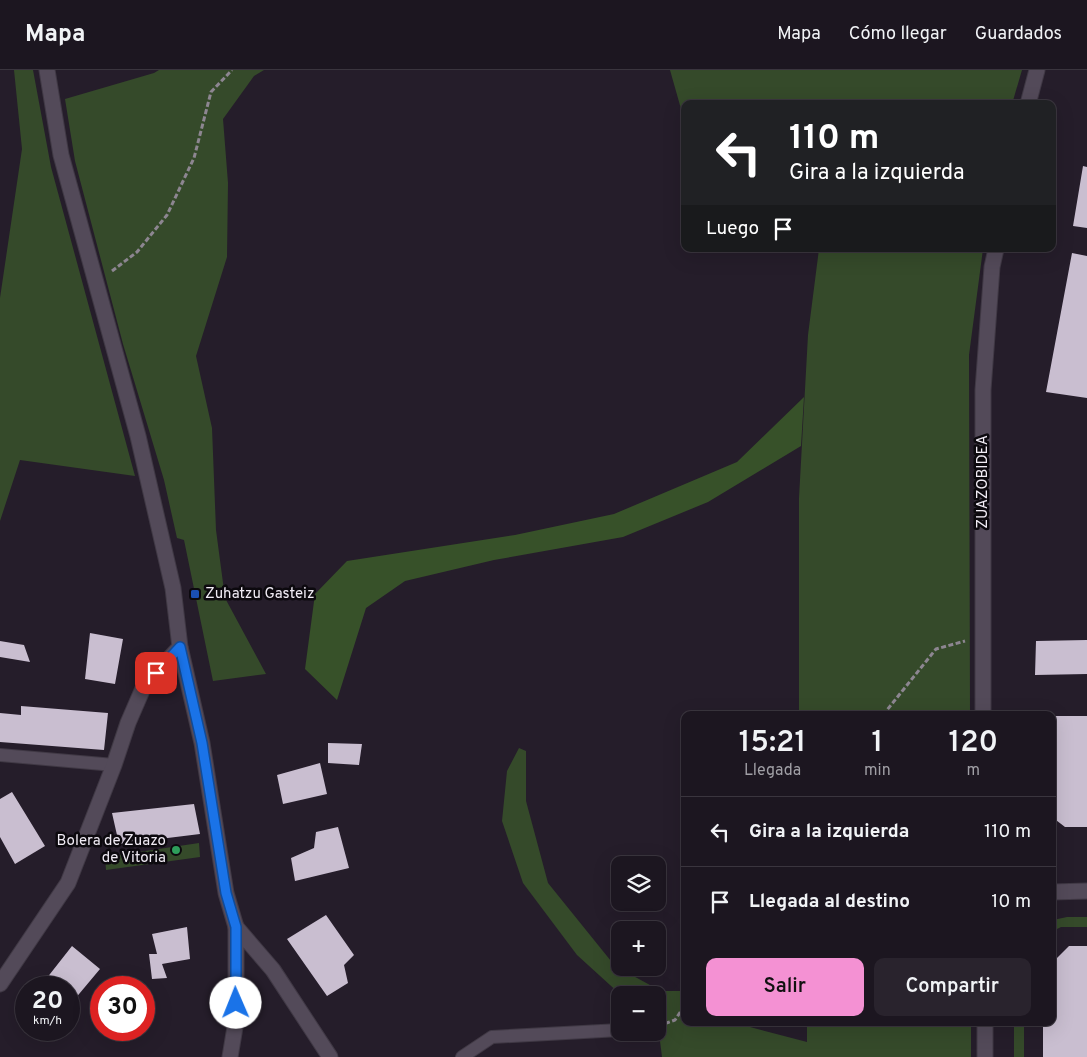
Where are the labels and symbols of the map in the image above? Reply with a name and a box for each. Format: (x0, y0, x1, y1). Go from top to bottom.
street label: ZUAZOBIDEA (974, 435, 993, 529)
place label: Zuhatzu Gasteiz (205, 585, 314, 604)
marker: Zuhatzu Gasteiz (189, 588, 201, 600)
pin (135, 652, 177, 694)
place label: Bolera de Zuazo de Vitoria (57, 832, 166, 868)
marker: Bolera de Zuazo de Vitoria (170, 844, 182, 856)
speed limit sign: 30 (90, 976, 155, 1041)
position arrow (209, 976, 261, 1028)

